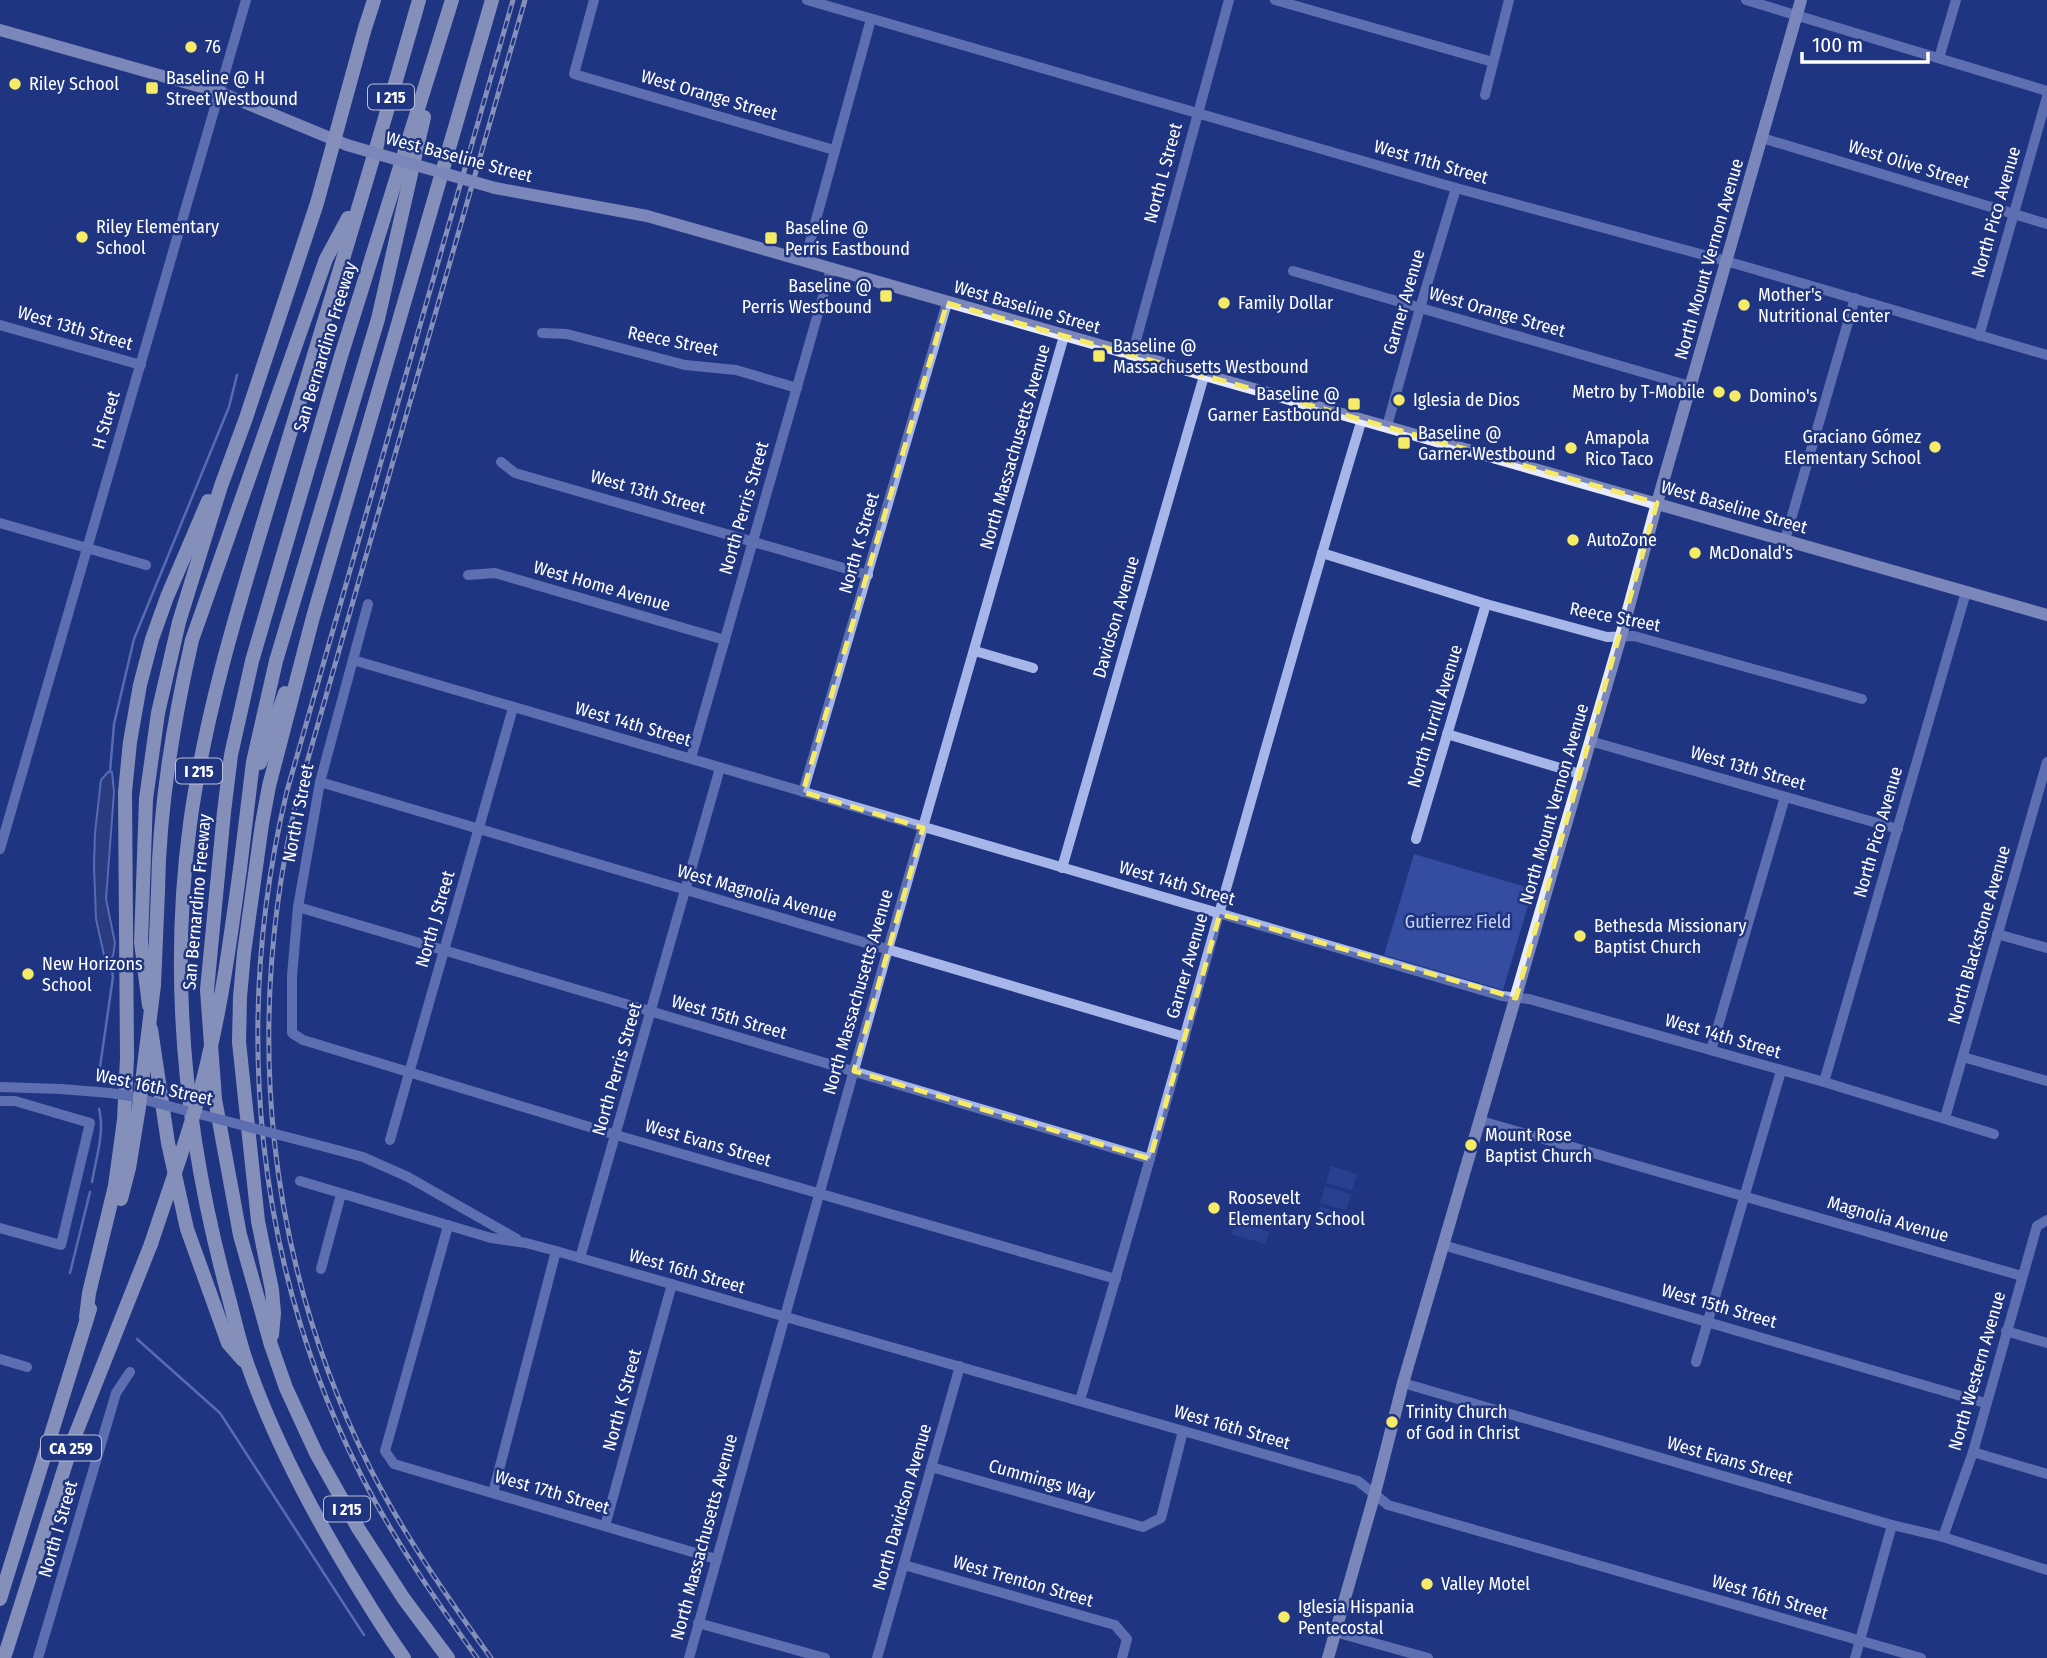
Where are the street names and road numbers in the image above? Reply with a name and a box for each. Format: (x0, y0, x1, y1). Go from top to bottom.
street label: West Orange Street (638, 65, 780, 125)
road number: I 215 (368, 85, 414, 110)
street label: North L Street (1139, 120, 1187, 225)
street label: West Baseline Street (383, 127, 535, 187)
street label: West 11th Street (1371, 135, 1491, 189)
street label: West Olive Street (1846, 135, 1973, 193)
street label: North Pico Avenue (1967, 144, 2025, 280)
street label: North Mount Vernon Avenue (1670, 156, 1748, 362)
street label: Garner Avenue (1378, 247, 1430, 357)
street label: San Bernardino Freeway (289, 259, 361, 435)
street label: West Baseline Street (951, 276, 1103, 338)
street label: West Orange Street (1426, 282, 1568, 342)
street label: West 13th Street (15, 301, 135, 355)
street label: Reece Street (626, 321, 720, 361)
street label: North Massachusetts Avenue (975, 342, 1055, 552)
street label: H Street (87, 388, 125, 452)
street label: North Perris Street (714, 439, 774, 577)
street label: West 13th Street (588, 465, 708, 519)
street label: West Baseline Street (1658, 476, 1810, 538)
street label: North K Street (834, 490, 884, 596)
street label: Davidson Avenue (1088, 553, 1144, 681)
street label: West Home Avenue (531, 556, 673, 616)
street label: Reece Street (1568, 597, 1662, 637)
street label: North Turrill Avenue (1403, 642, 1467, 790)
street label: West 14th Street (572, 697, 694, 751)
street label: North Mount Vernon Avenue (1515, 701, 1593, 907)
street label: West 13th Street (1688, 741, 1808, 795)
road number: I 215 (176, 758, 222, 784)
street label: North I Street (278, 762, 318, 864)
street label: North Pico Avenue (1849, 764, 1907, 900)
street label: San Bernardino Freeway (178, 813, 216, 991)
street label: North Blackstone Avenue (1943, 843, 2015, 1027)
street label: West 14th Street (1116, 856, 1238, 910)
street label: West Magnolia Avenue (675, 860, 840, 926)
street label: North J Street (411, 868, 459, 970)
street label: North Massachusetts Avenue (818, 887, 898, 1097)
street label: Garner Avenue (1161, 911, 1213, 1021)
street label: West 15th Street (669, 990, 789, 1044)
street label: North Perris Street (587, 1000, 647, 1138)
street label: West 14th Street (1662, 1009, 1784, 1063)
street label: West 16th Street (93, 1064, 215, 1110)
street label: West Evans Street (642, 1114, 774, 1172)
street label: Magnolia Avenue (1825, 1191, 1951, 1247)
street label: West 16th Street (626, 1244, 748, 1298)
street label: West 15th Street (1659, 1279, 1779, 1333)
street label: North Western Avenue (1944, 1289, 2010, 1453)
street label: North K Street (598, 1347, 646, 1453)
street label: West 16th Street (1171, 1400, 1293, 1454)
street label: North Davidson Avenue (868, 1421, 936, 1593)
street label: North Massachusetts Avenue (666, 1431, 742, 1643)
street label: West Evans Street (1664, 1431, 1796, 1489)
road number: CA 259 (41, 1436, 101, 1460)
street label: Cummings Way (986, 1454, 1098, 1506)
street label: West 17th Street (492, 1465, 612, 1519)
street label: North I Street (34, 1478, 82, 1580)
road number: I 215 (324, 1497, 370, 1522)
street label: West Trenton Street (950, 1550, 1096, 1612)
street label: West 16th Street (1709, 1570, 1831, 1624)

